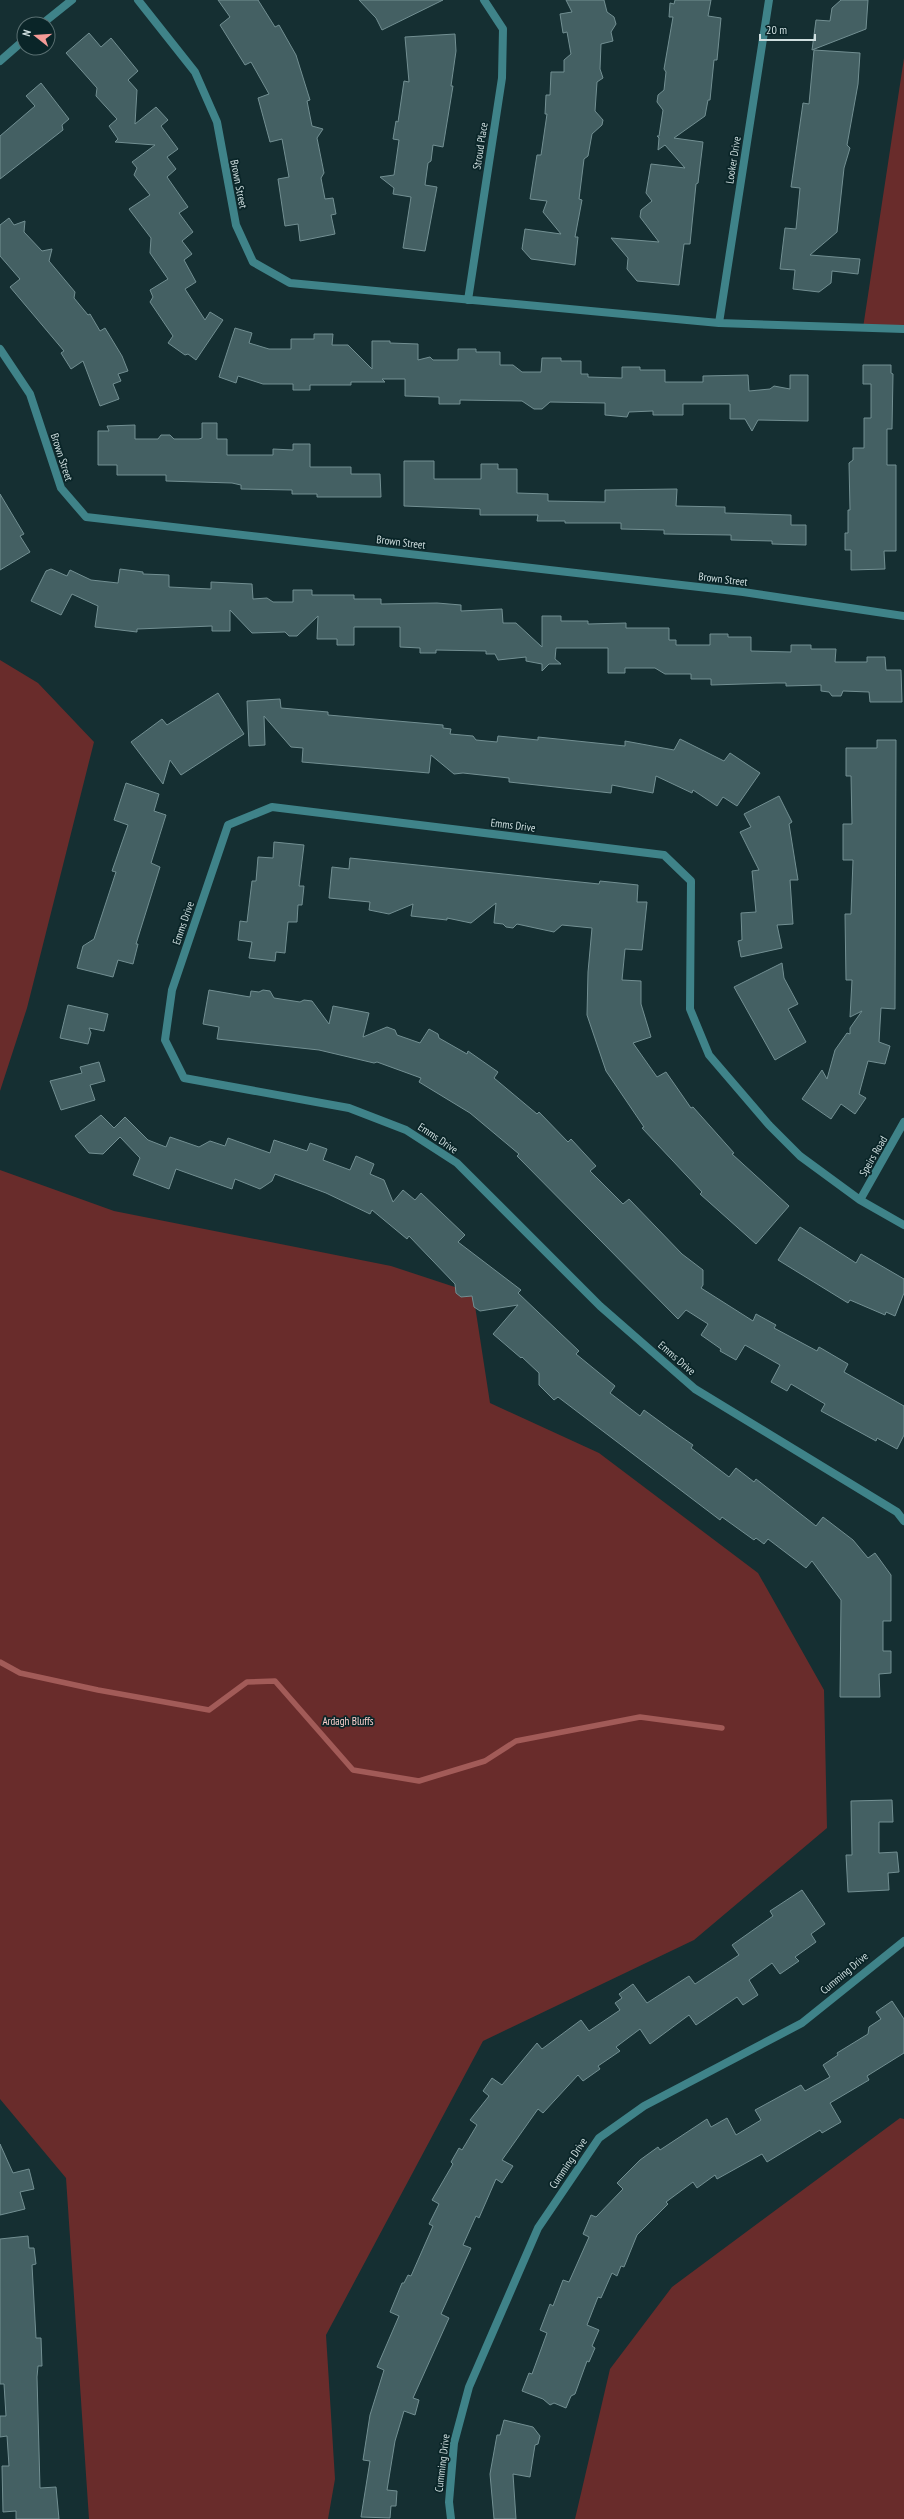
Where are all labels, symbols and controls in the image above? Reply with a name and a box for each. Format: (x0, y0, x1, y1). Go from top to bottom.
north arrow (16, 16, 56, 56)
scale bar (760, 16, 815, 42)
text: 20 m (766, 22, 787, 37)
text: N (19, 28, 34, 38)
street label: Stroud Place (469, 121, 491, 171)
street label: Looker Drive (722, 135, 744, 185)
street label: Brown Street (227, 158, 251, 210)
street label: Brown Street (48, 431, 76, 483)
street label: Brown Street (376, 532, 426, 552)
street label: Brown Street (698, 569, 748, 589)
street label: Emms Drive (490, 815, 537, 835)
street label: Emms Drive (169, 899, 197, 947)
street label: Emms Drive (415, 1120, 461, 1157)
street label: Speirs Road (856, 1133, 890, 1179)
street label: Emms Drive (655, 1338, 699, 1378)
park label: Ardagh Bluffs (322, 1714, 374, 1728)
street label: Cumming Drive (817, 1949, 871, 1997)
street label: Cumming Drive (546, 2135, 590, 2191)
street label: Cumming Drive (432, 2433, 453, 2493)

